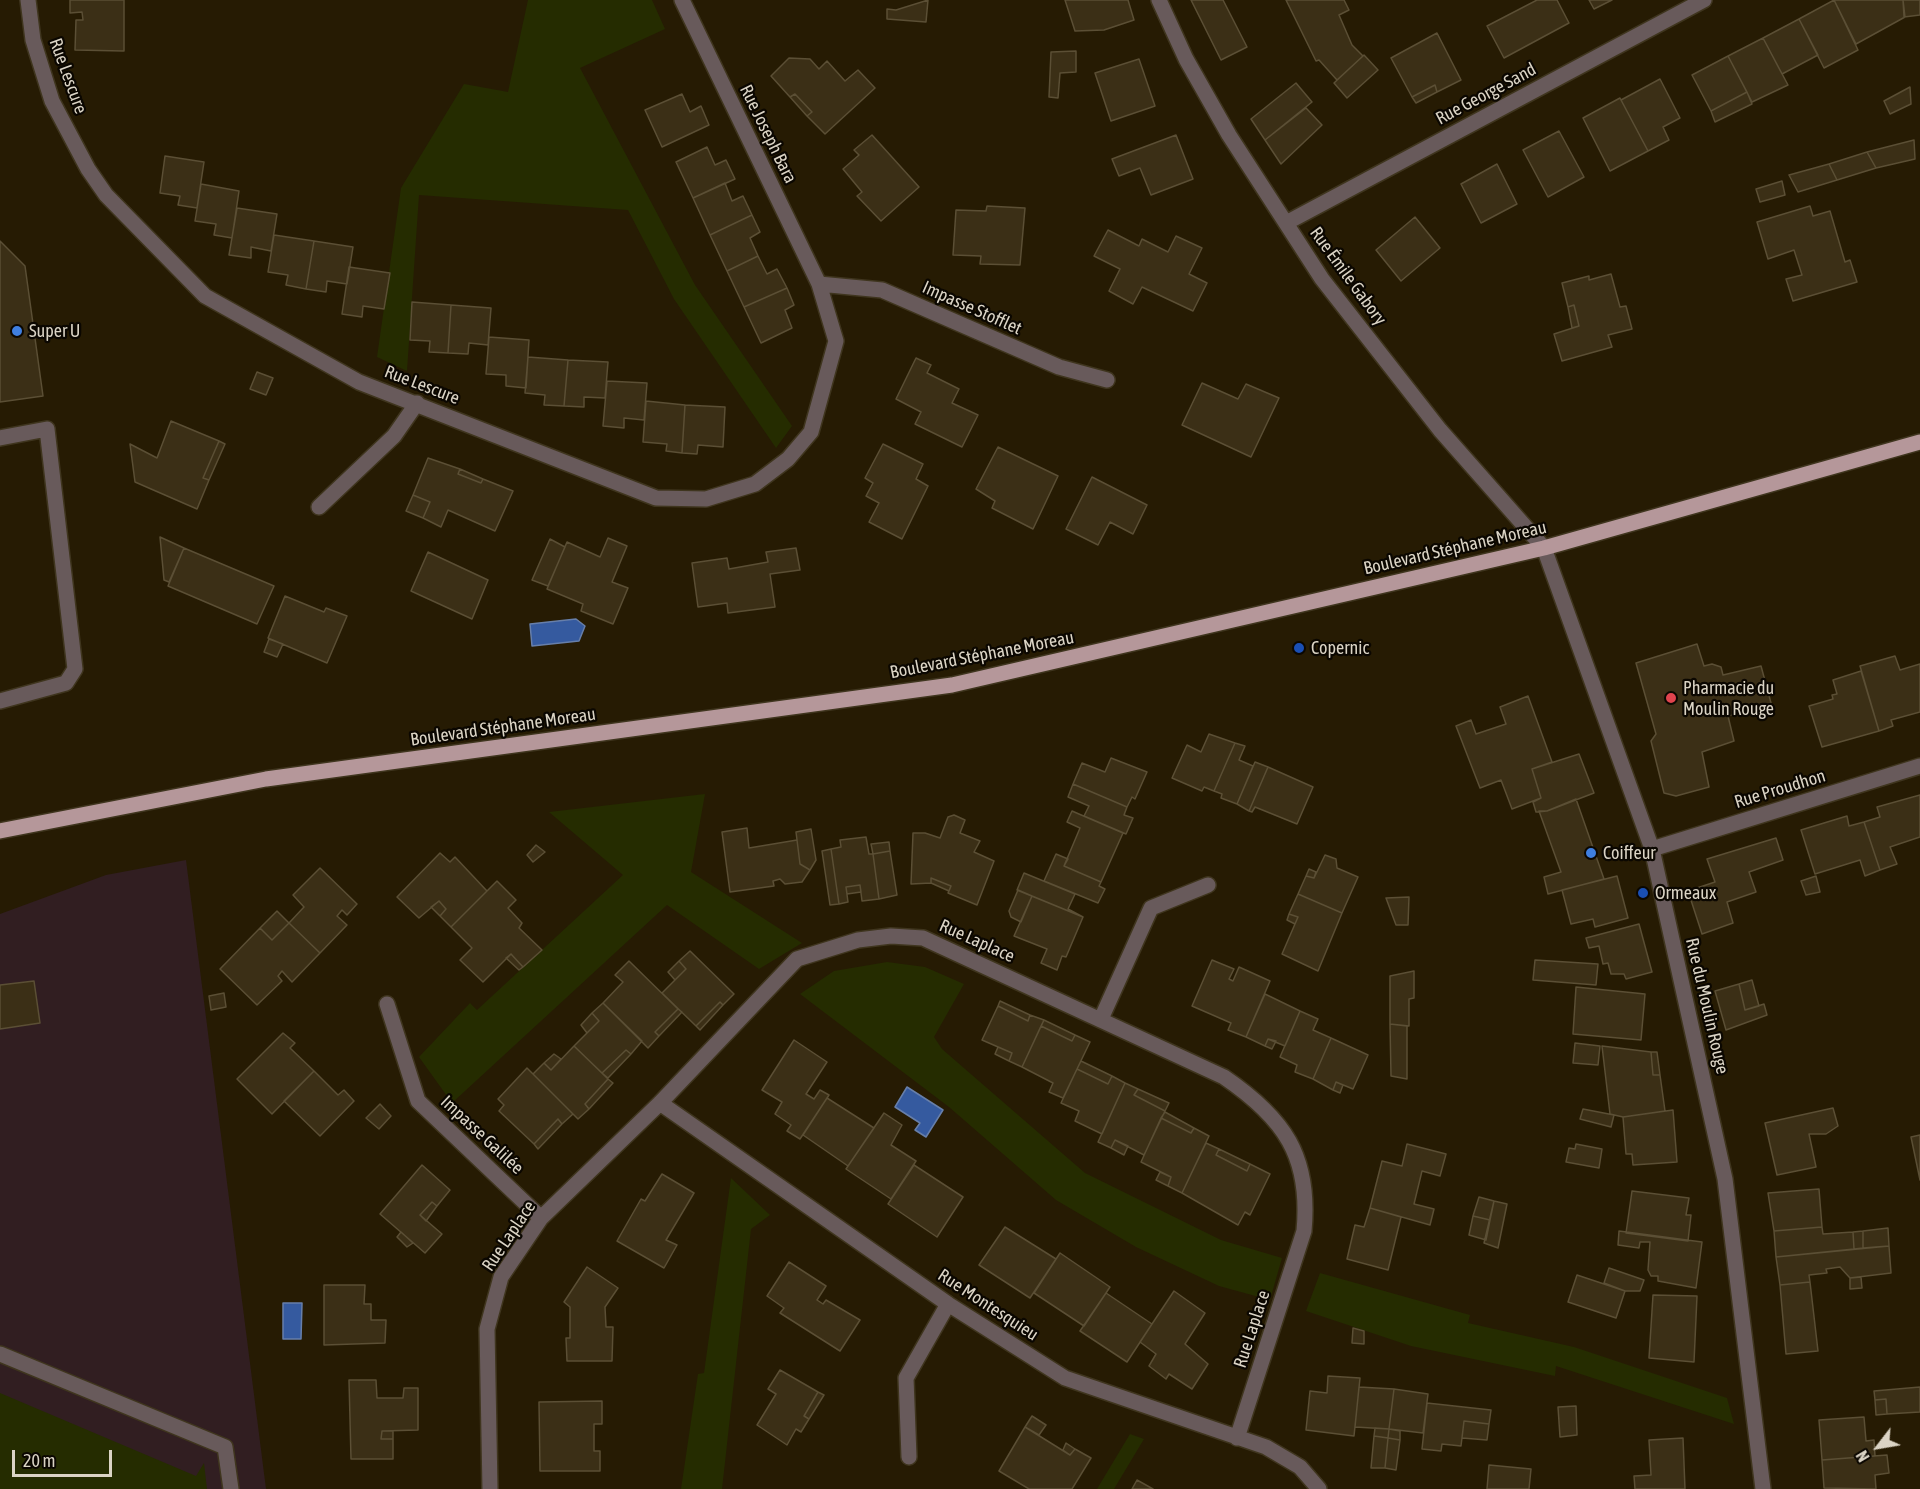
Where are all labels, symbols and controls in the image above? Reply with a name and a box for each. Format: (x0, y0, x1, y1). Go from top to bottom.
street label: Rue Lescure (44, 35, 92, 117)
street label: Rue George Sand (1432, 59, 1540, 129)
street label: Rue Joseph Bara (735, 81, 801, 187)
street label: Rue Émile Gabory (1305, 223, 1391, 329)
street label: Impasse Stofflet (919, 276, 1025, 340)
place label: Super U (29, 320, 80, 342)
marker: Super U (10, 324, 24, 338)
street label: Rue Lescure (381, 361, 463, 409)
street label: Boulevard Stéphane Moreau (1361, 516, 1549, 580)
street label: Boulevard Stéphane Moreau (888, 627, 1076, 683)
place label: Copernic (1311, 637, 1369, 659)
marker: Copernic (1292, 641, 1306, 655)
place label: Pharmacie du Moulin Rouge (1683, 677, 1774, 720)
marker: Pharmacie du Moulin Rouge (1664, 691, 1678, 705)
street label: Boulevard Stéphane Moreau (409, 703, 597, 751)
street label: Rue Proudhon (1732, 765, 1828, 813)
place label: Coiffeur (1603, 842, 1656, 864)
marker: Coiffeur (1584, 846, 1598, 860)
place label: Ormeaux (1655, 882, 1716, 904)
marker: Ormeaux (1636, 886, 1650, 900)
street label: Rue Laplace (936, 915, 1018, 967)
street label: Rue du Moulin Rouge (1681, 936, 1733, 1076)
street label: Impasse Galilée (436, 1091, 528, 1179)
street label: Rue Laplace (478, 1197, 540, 1275)
street label: Rue Montesquieu (934, 1265, 1042, 1345)
street label: Rue Laplace (1229, 1288, 1275, 1370)
north arrow (1848, 1417, 1908, 1477)
scale bar (15, 1438, 116, 1476)
text: N (1852, 1448, 1873, 1465)
text: 20 m (23, 1450, 55, 1471)

